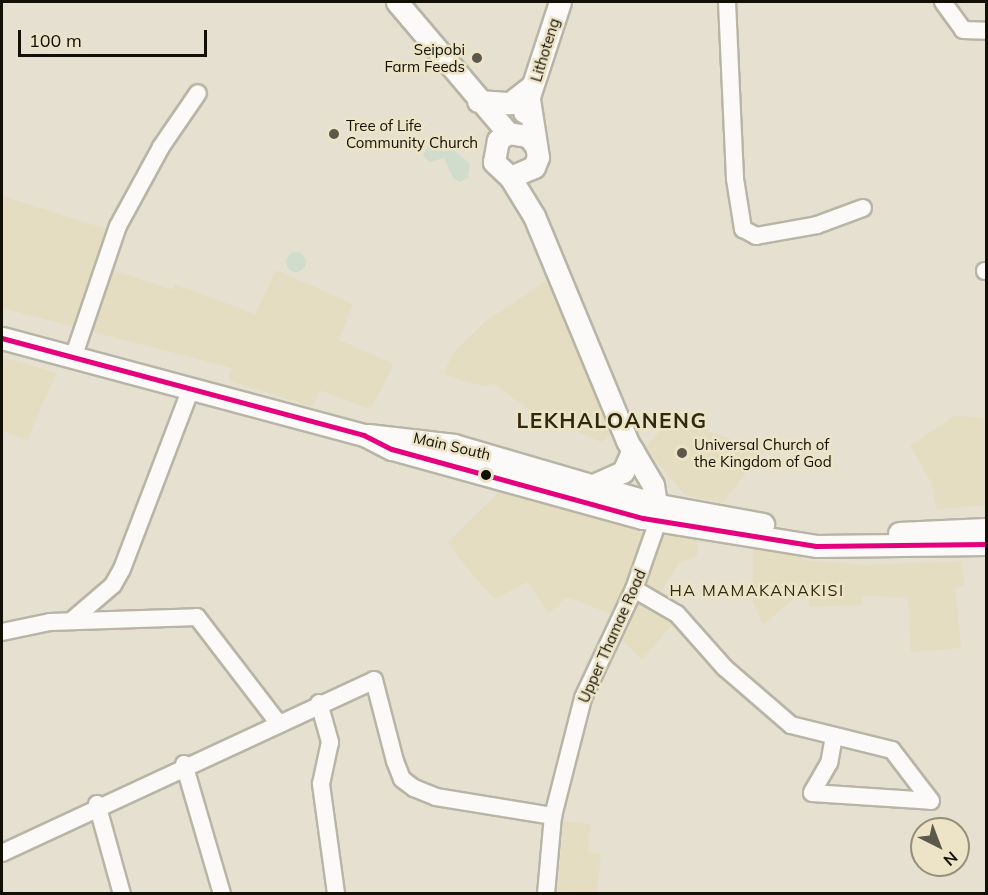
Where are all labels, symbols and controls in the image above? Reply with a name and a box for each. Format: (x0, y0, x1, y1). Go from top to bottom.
street label: Lithoteng (527, 16, 563, 84)
scale bar (21, 18, 210, 56)
text: 100 m (29, 29, 82, 52)
place label: Seipobi Farm Feeds (384, 40, 465, 75)
marker: Seipobi Farm Feeds (470, 51, 484, 65)
place label: Tree of Life Community Church (346, 116, 478, 151)
marker: Tree of Life Community Church (327, 127, 341, 141)
district label: LEKHALOANENG (517, 407, 707, 433)
street label: Main South (412, 428, 492, 464)
place label: Universal Church of the Kingdom of God (694, 435, 832, 470)
marker: Universal Church of the Kingdom of God (675, 446, 689, 460)
unlabelled marker (480, 469, 492, 481)
street label: Upper Thamae Road (574, 566, 650, 706)
district label: HA MAMAKANAKISI (669, 580, 845, 600)
north arrow (910, 817, 970, 877)
text: N (940, 847, 962, 870)

